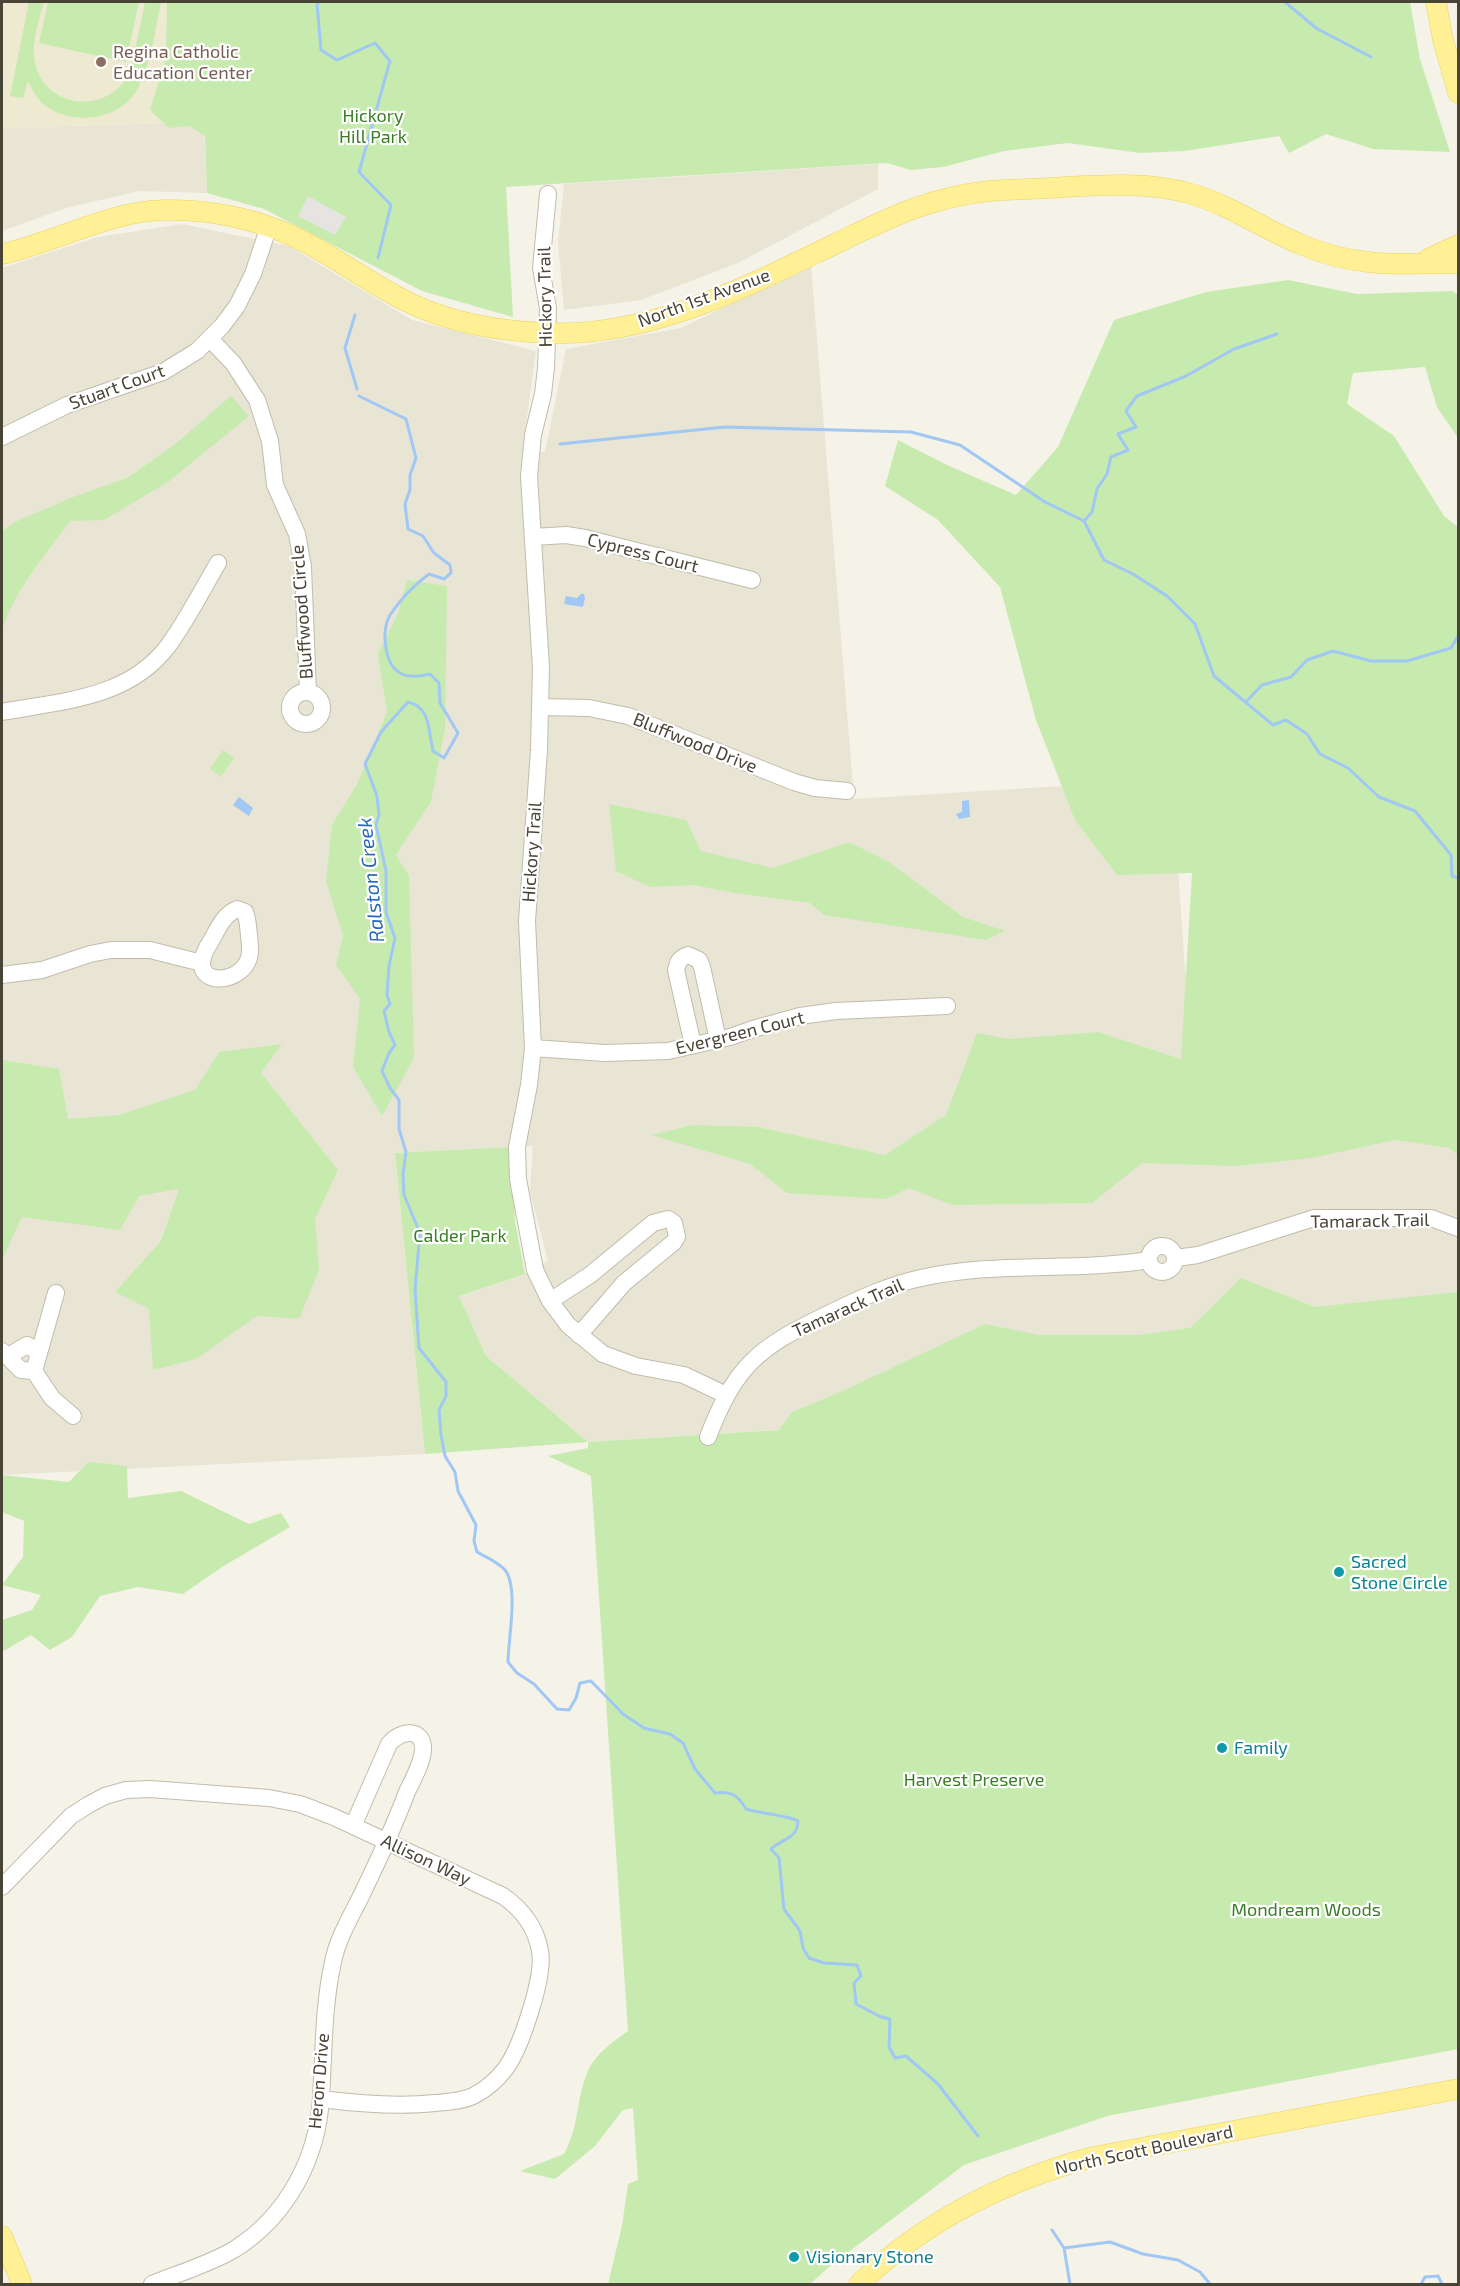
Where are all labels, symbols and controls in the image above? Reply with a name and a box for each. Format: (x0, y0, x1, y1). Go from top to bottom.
place label: Regina Catholic Education Center (113, 41, 252, 84)
marker: Regina Catholic Education Center (94, 55, 108, 69)
park label: Hickory Hill Park (339, 105, 407, 148)
street label: Hickory Trail (533, 246, 557, 348)
street label: North 1st Avenue (635, 264, 773, 332)
street label: Stuart Court (66, 360, 168, 414)
street label: Cypress Court (585, 529, 701, 577)
street label: Bluffwood Circle (287, 544, 317, 680)
street label: Bluffwood Drive (630, 708, 760, 778)
street label: Hickory Trail (518, 801, 546, 903)
water label: Ralston Creek (353, 816, 389, 944)
street label: Evergreen Court (673, 1007, 807, 1059)
street label: Tamarack Trail (1310, 1209, 1430, 1233)
park label: Calder Park (413, 1225, 507, 1247)
street label: Tamarack Trail (789, 1274, 907, 1342)
place label: Sacred Stone Circle (1351, 1551, 1448, 1594)
marker: Sacred Stone Circle (1332, 1565, 1346, 1579)
place label: Family (1234, 1737, 1288, 1759)
marker: Family (1215, 1741, 1229, 1755)
park label: Harvest Preserve (904, 1769, 1044, 1791)
street label: Allison Way (378, 1830, 474, 1890)
park label: Mondream Woods (1231, 1899, 1381, 1921)
street label: Heron Drive (304, 2032, 334, 2130)
street label: North Scott Boulevard (1053, 2121, 1235, 2179)
place label: Visionary Stone (806, 2246, 934, 2268)
marker: Visionary Stone (787, 2250, 801, 2264)

